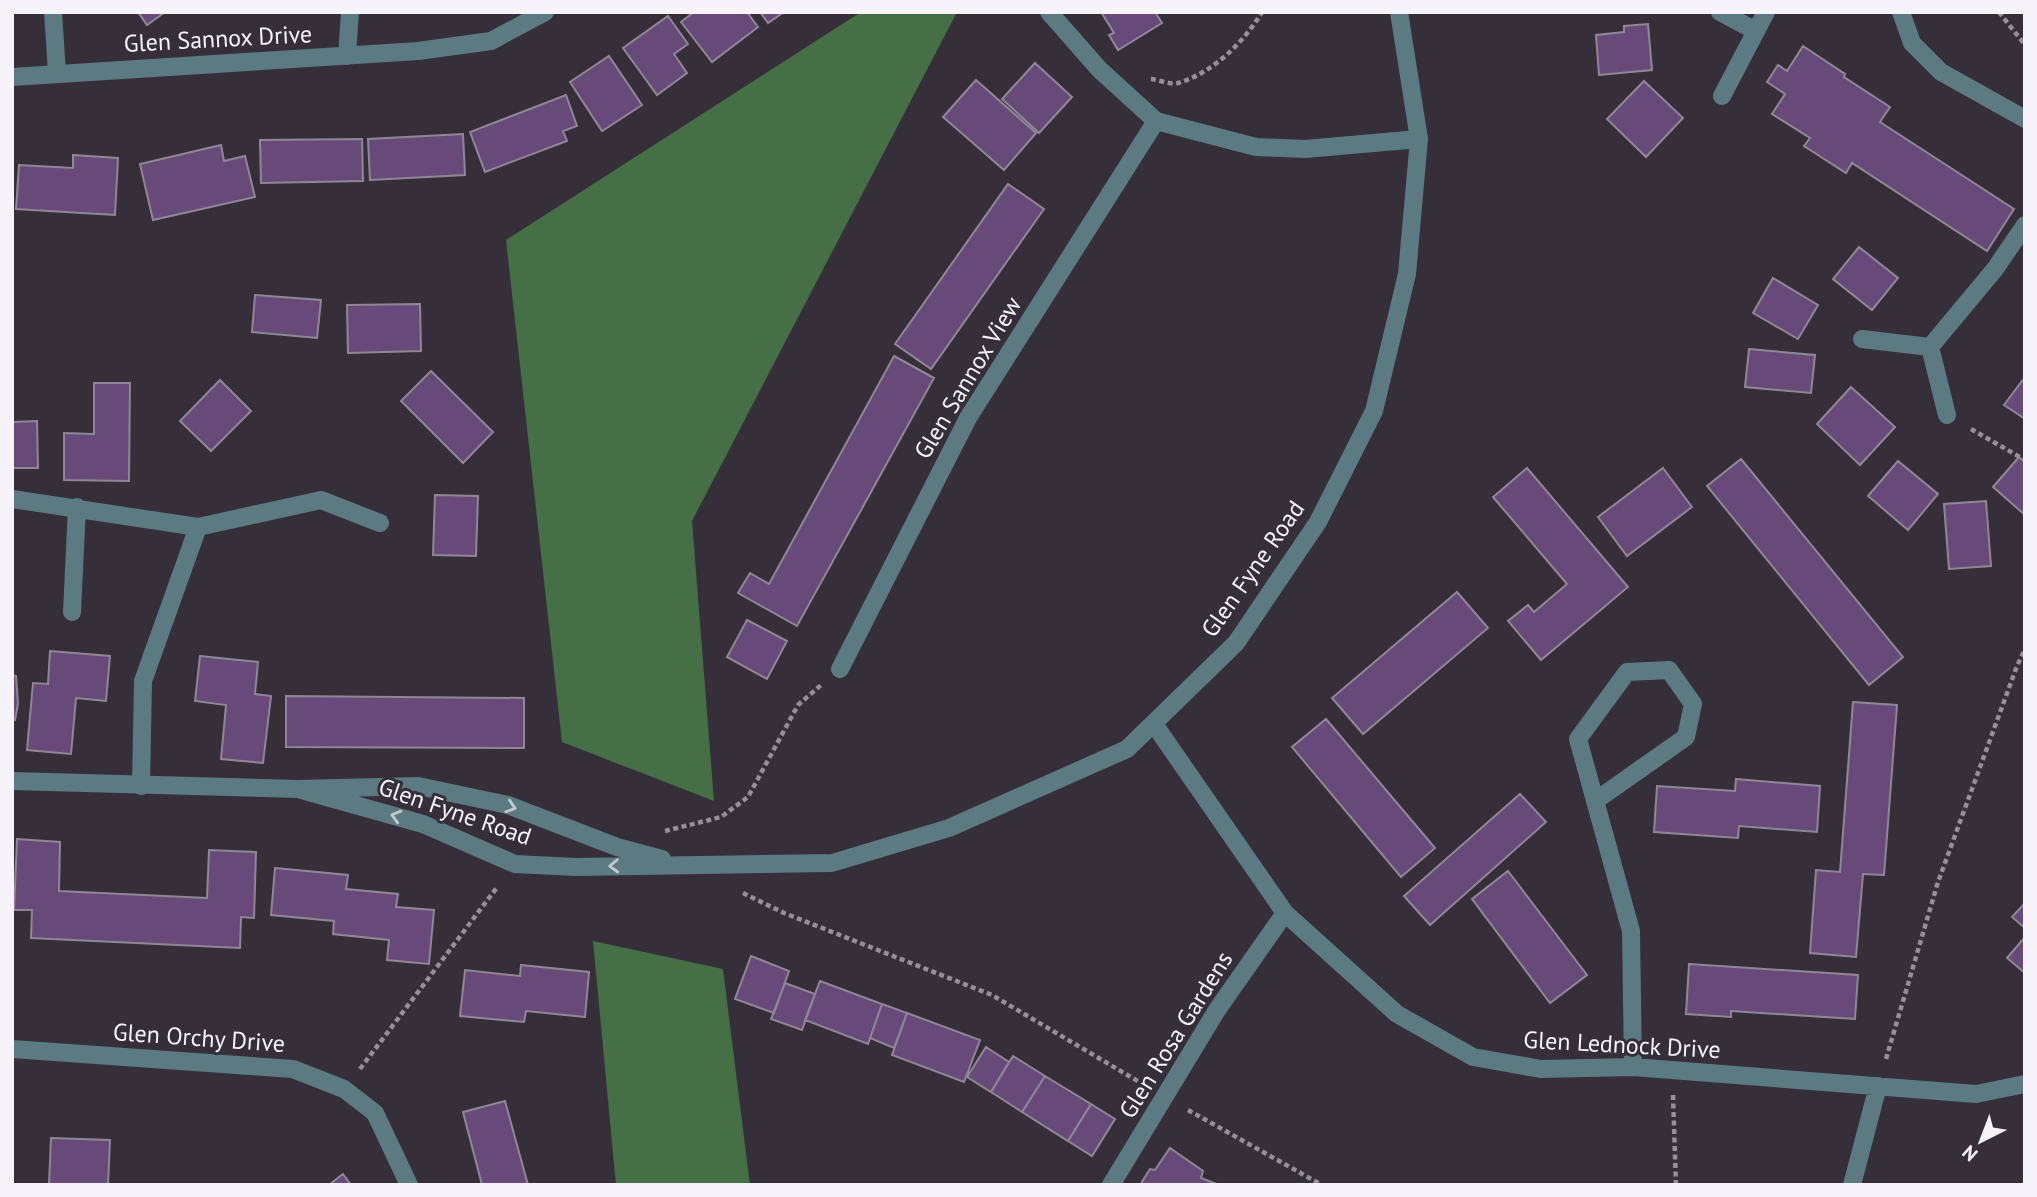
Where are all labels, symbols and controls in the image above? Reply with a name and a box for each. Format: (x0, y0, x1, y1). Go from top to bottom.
street label: Glen Sannox Drive (123, 18, 313, 59)
street label: Glen Sannox View (907, 291, 1028, 464)
street label: Glen Fyne Road (1194, 494, 1311, 643)
street label: Glen Fyne Road (375, 771, 536, 852)
one-way arrow (504, 798, 516, 813)
one-way arrow (390, 810, 402, 825)
one-way arrow (608, 858, 618, 874)
street label: Glen Rosa Gardens (1112, 946, 1239, 1124)
street label: Glen Orchy Drive (112, 1016, 286, 1059)
street label: Glen Lednock Drive (1523, 1024, 1721, 1065)
north arrow (1946, 1106, 2016, 1176)
text: N (1957, 1141, 1982, 1167)

